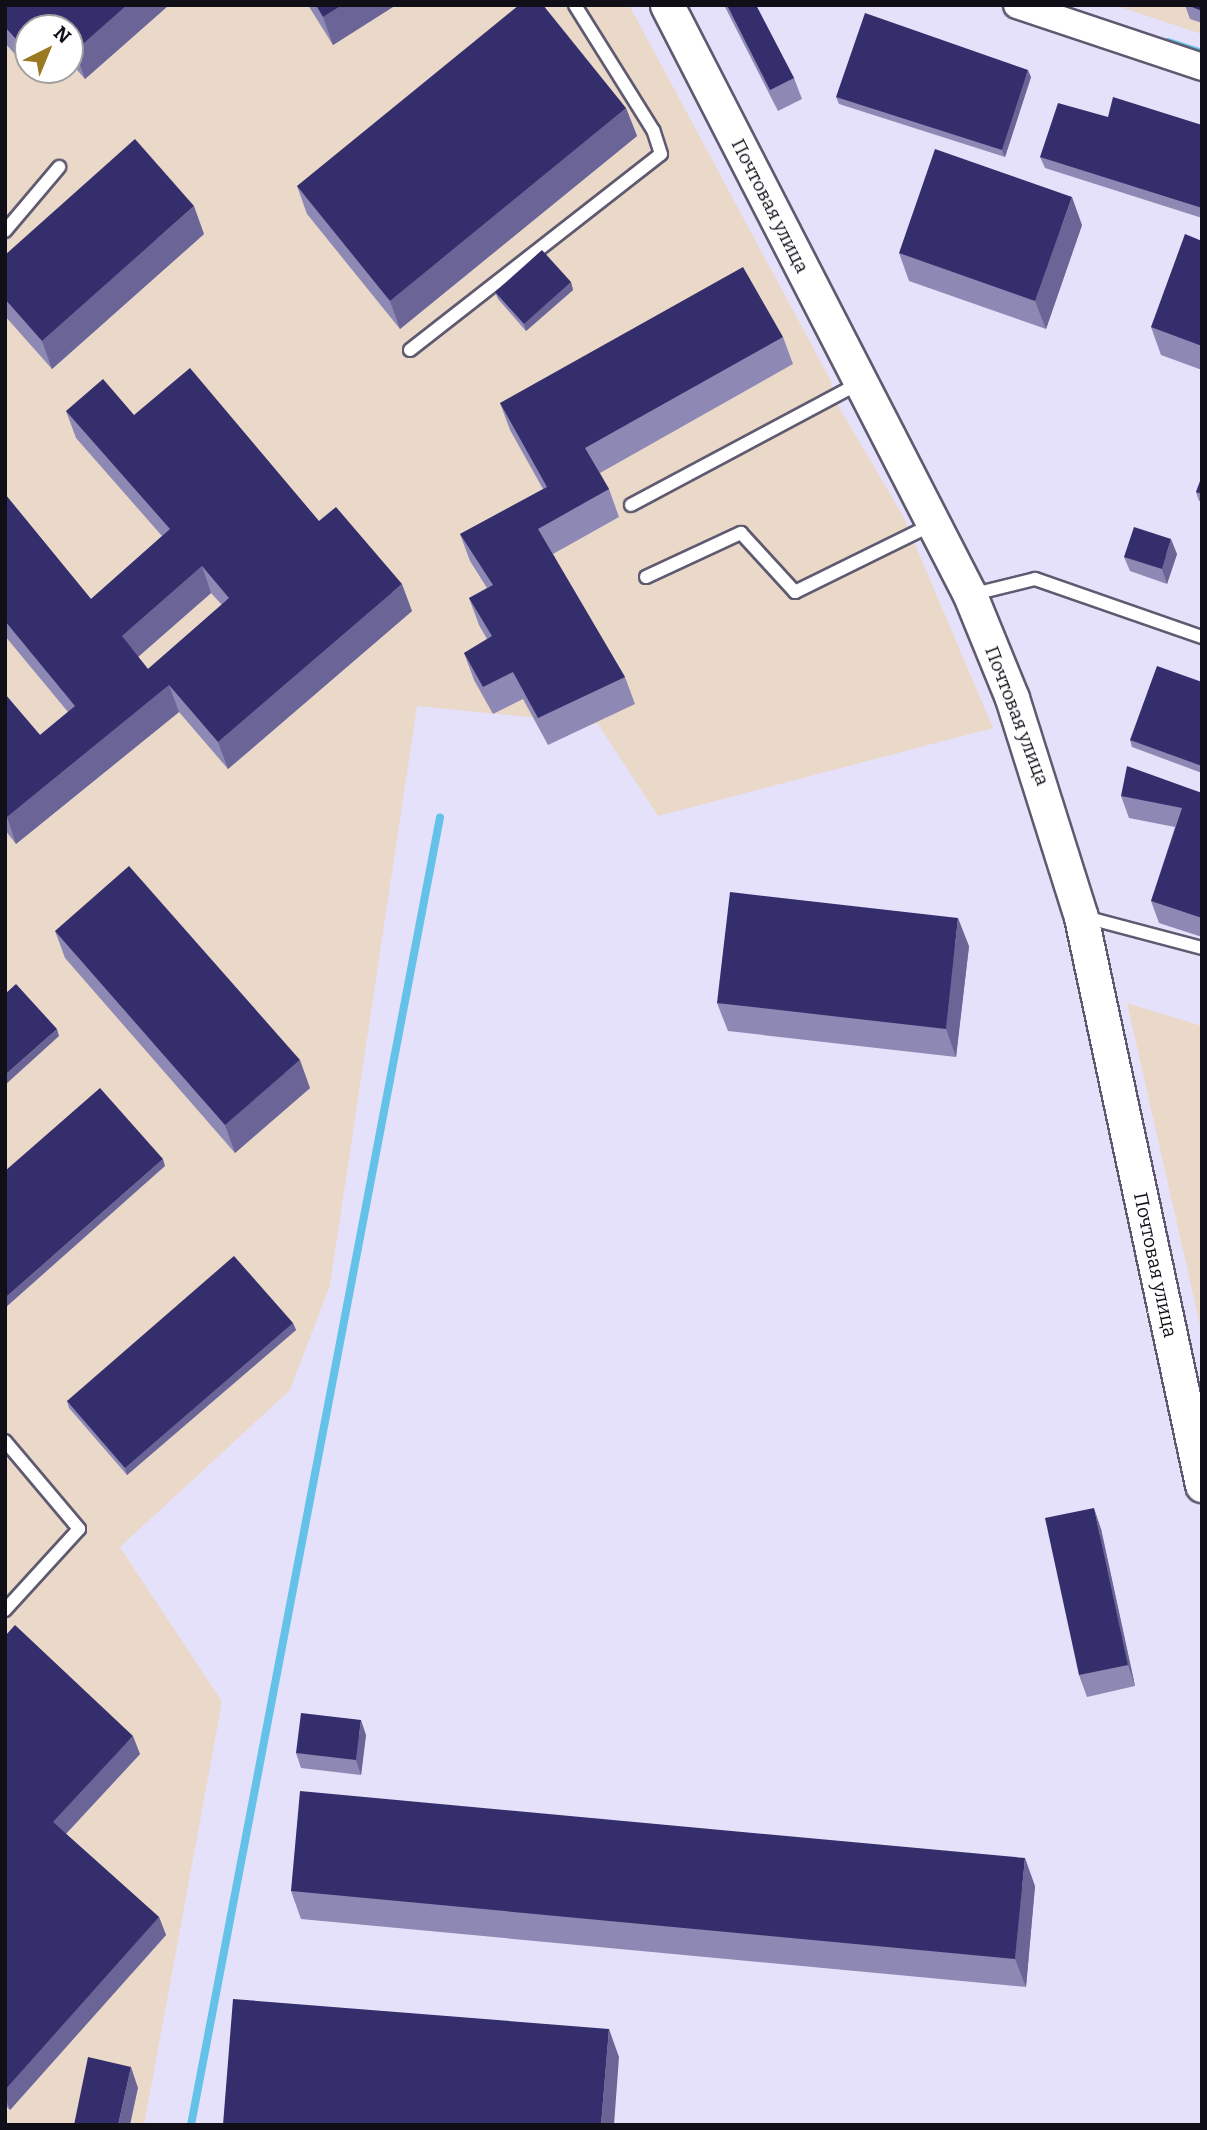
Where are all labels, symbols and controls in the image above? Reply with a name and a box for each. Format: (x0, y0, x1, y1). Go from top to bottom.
north arrow (14, 14, 84, 84)
text: N (49, 21, 76, 48)
street label: Почтовая улица (726, 135, 814, 277)
street label: Почтовая улица (980, 643, 1054, 789)
street label: Почтовая улица (1129, 1190, 1181, 1340)

